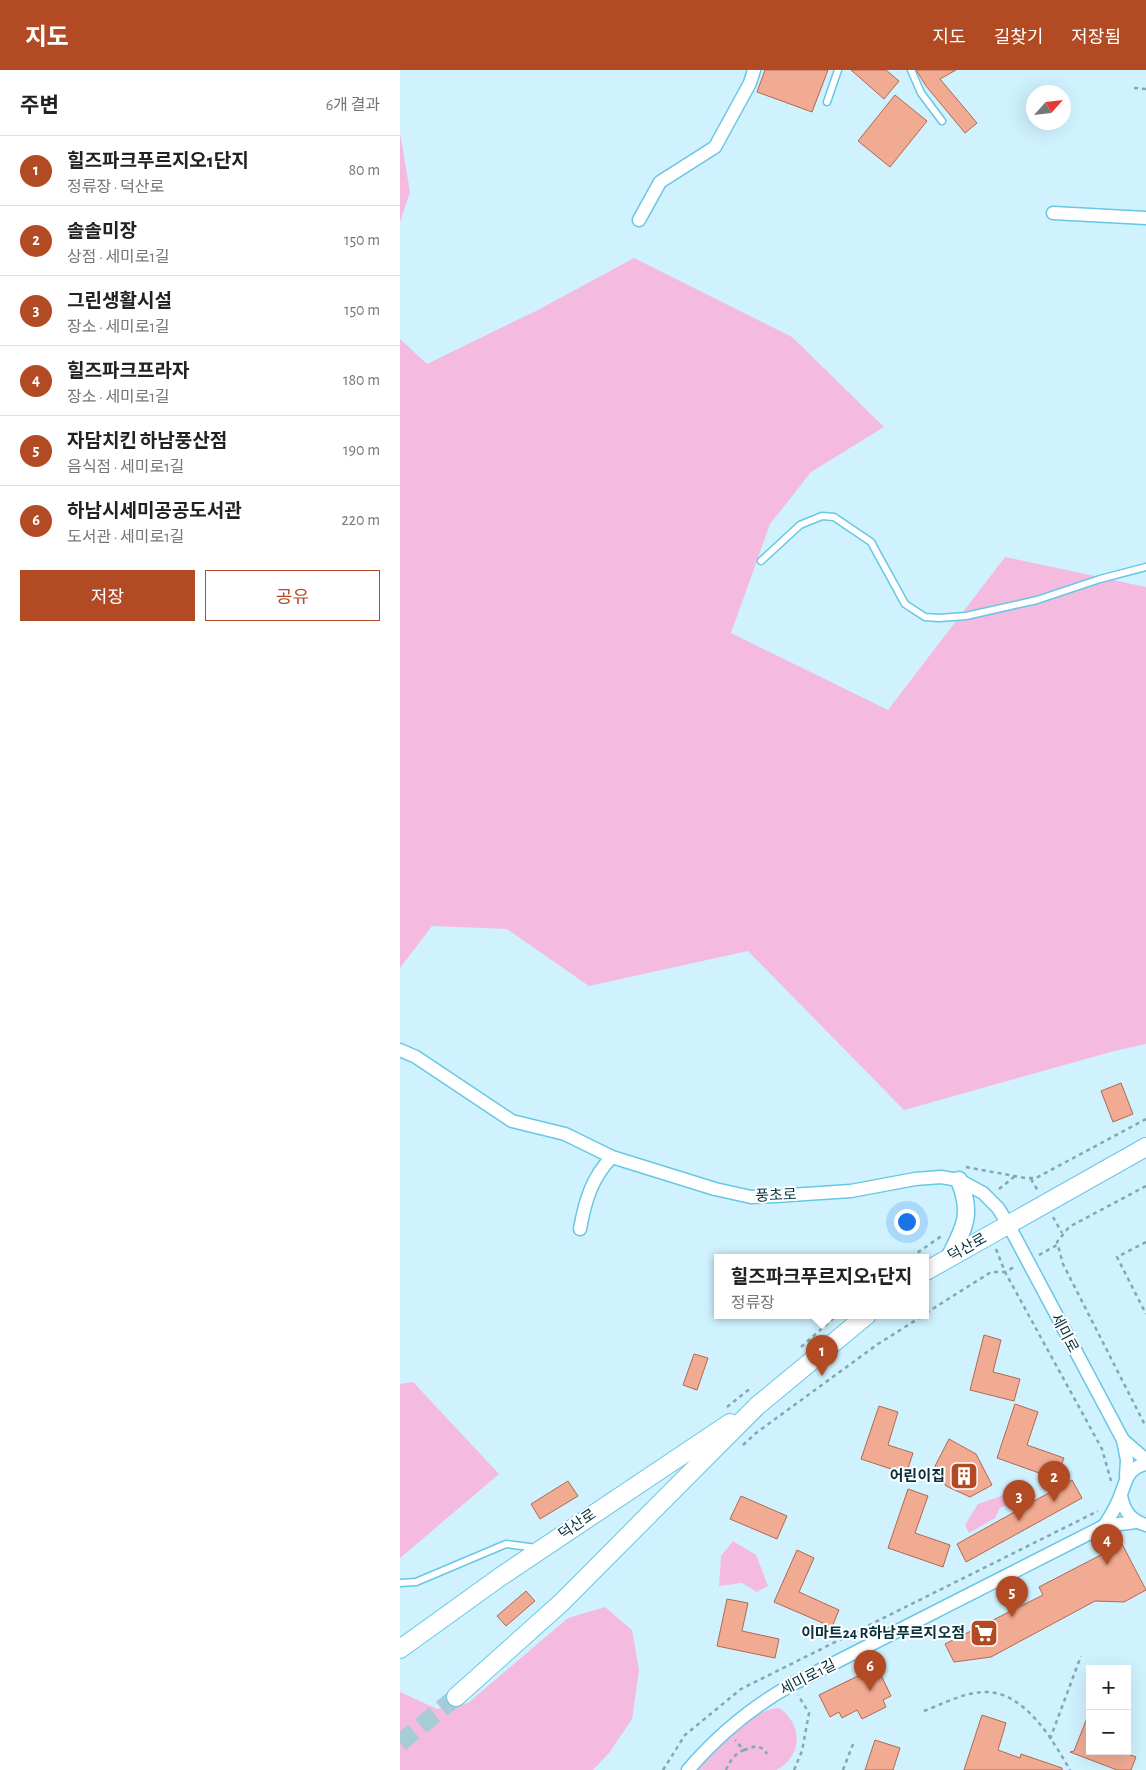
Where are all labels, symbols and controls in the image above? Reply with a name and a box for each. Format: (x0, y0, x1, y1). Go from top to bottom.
text: 지도 (25, 26, 69, 50)
text: 지도 (933, 29, 966, 47)
text: 길찾기 (994, 29, 1043, 47)
text: 저장됨 (1071, 29, 1121, 47)
north arrow (1026, 85, 1071, 130)
text: 주변 (20, 95, 59, 116)
text: 6개 결과 (326, 97, 380, 113)
text: 힐즈파크푸르지오1단지 (67, 152, 249, 171)
text: 1 (33, 162, 39, 178)
text: 80 m (349, 162, 380, 178)
text: 정류장 · 덕산로 (67, 179, 164, 195)
text: 솔솔미장 (67, 222, 137, 241)
text: 2 (32, 232, 40, 248)
text: 150 m (344, 232, 380, 248)
text: 상점 · 세미로1길 (67, 249, 170, 265)
text: 그린생활시설 (67, 292, 172, 311)
text: 3 (33, 302, 39, 318)
text: 150 m (344, 302, 380, 318)
text: 장소 · 세미로1길 (67, 319, 170, 335)
text: 힐즈파크프라자 (67, 362, 189, 381)
text: 4 (32, 372, 40, 388)
text: 180 m (343, 372, 380, 388)
text: 장소 · 세미로1길 (67, 389, 170, 405)
text: 자담치킨 하남풍산점 (67, 432, 227, 451)
text: 5 (33, 442, 39, 458)
text: 190 m (343, 442, 380, 458)
text: 음식점 · 세미로1길 (67, 459, 185, 475)
text: 하남시세미공공도서관 (67, 502, 242, 521)
text: 6 (32, 512, 40, 528)
text: 220 m (342, 512, 380, 528)
text: 도서관 · 세미로1길 (67, 529, 185, 545)
button: 저장 (20, 570, 195, 621)
button: 공유 (205, 570, 380, 621)
street label: 풍초로 (755, 1187, 797, 1204)
your location (894, 1209, 920, 1235)
street label: 덕산로 (945, 1230, 989, 1264)
popup (714, 1254, 929, 1319)
text: 힐즈파크푸르지오1단지 (731, 1268, 912, 1287)
text: 정류장 (731, 1295, 775, 1311)
street label: 세미로 (1048, 1311, 1082, 1355)
pin: 1 (806, 1335, 838, 1376)
building icon: 어린이집 (949, 1461, 979, 1491)
pin: 2 (1038, 1461, 1070, 1502)
place label: 어린이집 (890, 1468, 945, 1484)
pin: 3 (1003, 1480, 1035, 1521)
street label: 덕산로 (555, 1506, 599, 1542)
pin: 4 (1091, 1524, 1123, 1565)
pin: 5 (996, 1576, 1028, 1617)
supermarket icon: 이마트24 R하남푸르지오점 (969, 1618, 999, 1648)
place label: 이마트24 R하남푸르지오점 (801, 1625, 965, 1641)
pin: 6 (854, 1650, 886, 1691)
street label: 세미로1길 (777, 1656, 839, 1698)
map controls (1086, 1665, 1131, 1755)
button: + (1086, 1665, 1131, 1710)
button: − (1086, 1710, 1131, 1755)

